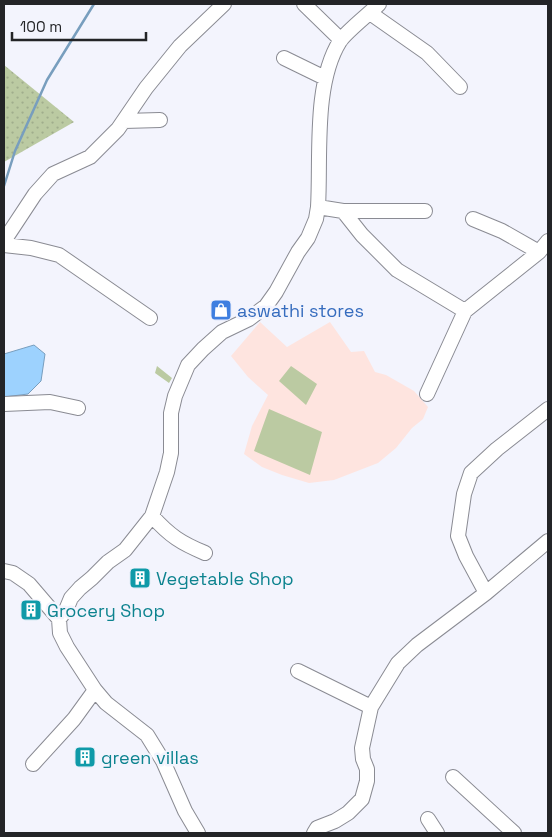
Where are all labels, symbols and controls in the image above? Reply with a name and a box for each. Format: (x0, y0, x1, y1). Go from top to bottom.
scale bar (12, 10, 146, 42)
text: 100 m (20, 17, 62, 36)
shop icon: aswathi stores (209, 298, 233, 322)
place label: aswathi stores (237, 299, 364, 322)
building icon: Vegetable Shop (128, 566, 152, 590)
place label: Vegetable Shop (156, 567, 294, 590)
building icon: Grocery Shop (19, 598, 43, 622)
place label: Grocery Shop (47, 599, 165, 622)
building icon: green villas (73, 745, 97, 769)
place label: green villas (101, 746, 199, 769)

